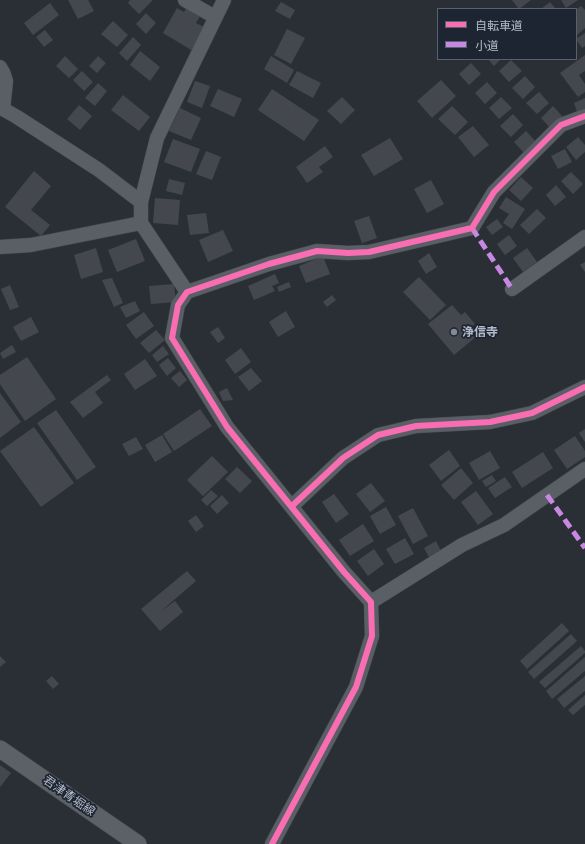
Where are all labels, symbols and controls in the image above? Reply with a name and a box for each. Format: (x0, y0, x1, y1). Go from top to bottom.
legend (437, 8, 577, 60)
text: 自転車道 (475, 19, 523, 33)
text: 小道 (475, 39, 499, 53)
place label: 浄信寺 (462, 325, 498, 339)
marker: 浄信寺 (449, 327, 459, 337)
street label: 君津青堀線 (40, 773, 98, 819)

